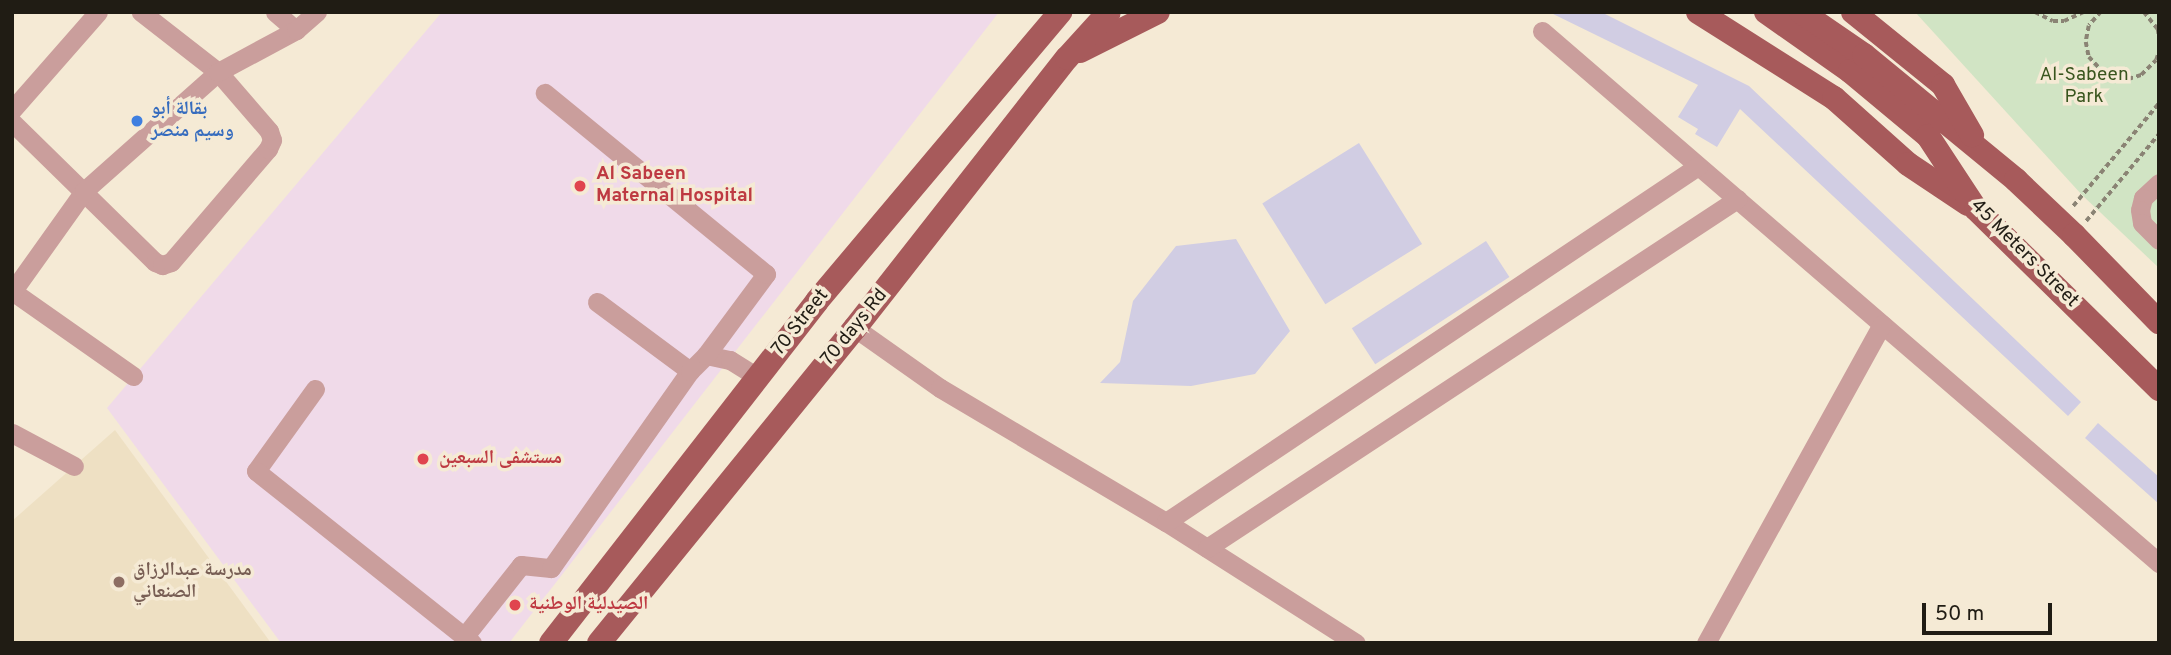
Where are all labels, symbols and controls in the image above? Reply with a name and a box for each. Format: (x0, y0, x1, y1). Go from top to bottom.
park label: Al-Sabeen Park (2039, 65, 2129, 109)
place label: بقالة أبو وسيم منصر (151, 99, 234, 143)
marker: بقالة أبو وسيم منصر (129, 113, 145, 129)
place label: Al Sabeen Maternal Hospital (596, 164, 753, 208)
marker: Al Sabeen Maternal Hospital (570, 176, 590, 196)
street label: 45 Meters Street (1965, 195, 2083, 313)
street label: 70 Street (768, 285, 834, 361)
street label: 70 days Rd (817, 285, 893, 371)
place label: مستشفى السبعين (439, 448, 562, 470)
marker: مستشفى السبعين (413, 449, 433, 469)
place label: مدرسة عبدالرزاق الصنعاني (133, 560, 252, 604)
marker: مدرسة عبدالرزاق الصنعاني (111, 574, 127, 590)
scale bar (1926, 588, 2056, 632)
place label: الصيدلية الوطنية (529, 594, 648, 616)
marker: الصيدلية الوطنية (507, 597, 523, 613)
text: 50 m (1935, 601, 1984, 628)

